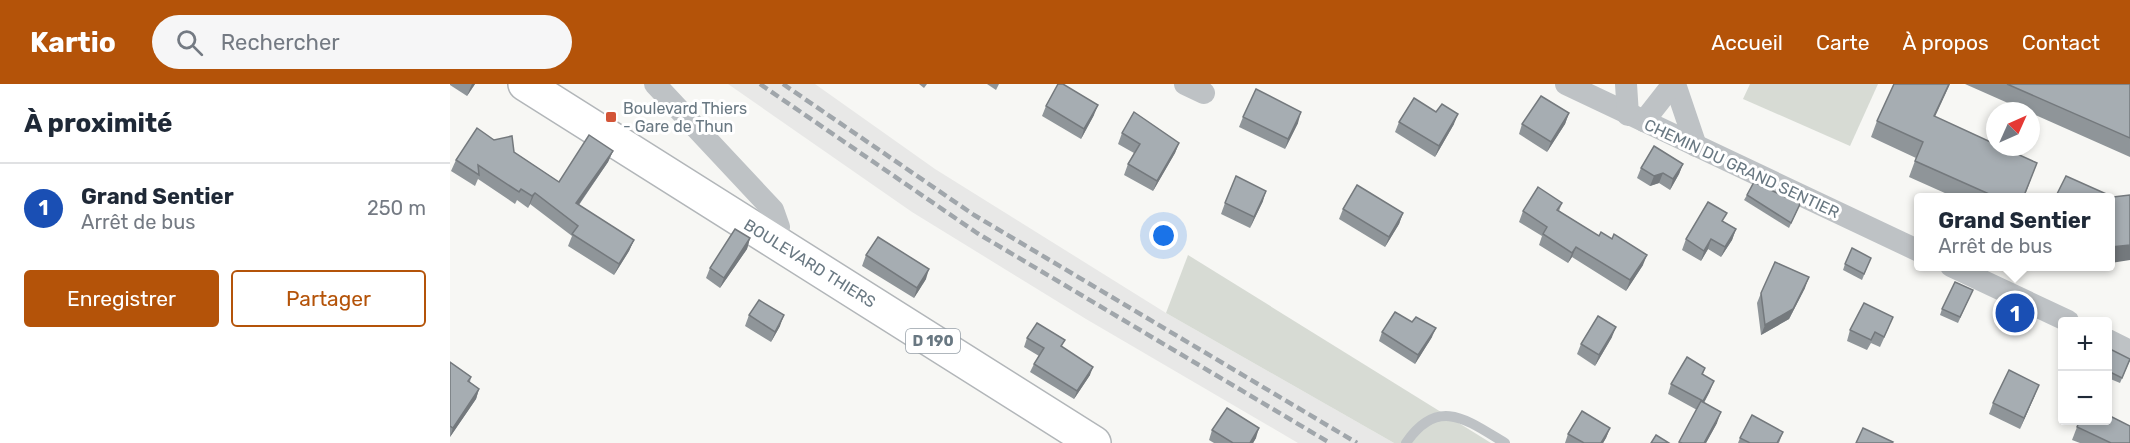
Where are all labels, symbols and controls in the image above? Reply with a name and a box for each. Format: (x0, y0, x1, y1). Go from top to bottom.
search box (152, 15, 572, 69)
text: Kartio (30, 26, 116, 59)
icon: search (173, 26, 206, 59)
text: Rechercher (221, 29, 340, 56)
text: Accueil (1711, 30, 1783, 55)
text: Carte (1816, 30, 1869, 55)
text: À propos (1902, 30, 1989, 55)
text: Contact (2022, 30, 2100, 55)
place label: Boulevard Thiers - Gare de Thun (623, 99, 747, 136)
north arrow (1986, 102, 2040, 156)
text: À proximité (24, 108, 173, 139)
marker: Boulevard Thiers - Gare de Thun (604, 110, 618, 124)
street label: CHEMIN DU GRAND SENTIER (1641, 115, 1842, 222)
text: Grand Sentier (81, 183, 234, 210)
popup (1914, 193, 2115, 271)
text: 1 (39, 196, 48, 220)
text: 250 m (367, 196, 426, 220)
text: Grand Sentier (1938, 207, 2091, 234)
text: Arrêt de bus (81, 210, 195, 234)
street label: BOULEVARD THIERS (740, 215, 879, 312)
your location (1149, 221, 1178, 250)
text: Arrêt de bus (1938, 234, 2053, 258)
button: Enregistrer (24, 270, 219, 327)
button: Partager (231, 270, 426, 327)
pin: 1 (1996, 290, 2034, 336)
map controls (2058, 317, 2112, 425)
button: + (2058, 317, 2112, 371)
road number: D 190 (906, 329, 960, 353)
button: − (2058, 371, 2112, 425)

